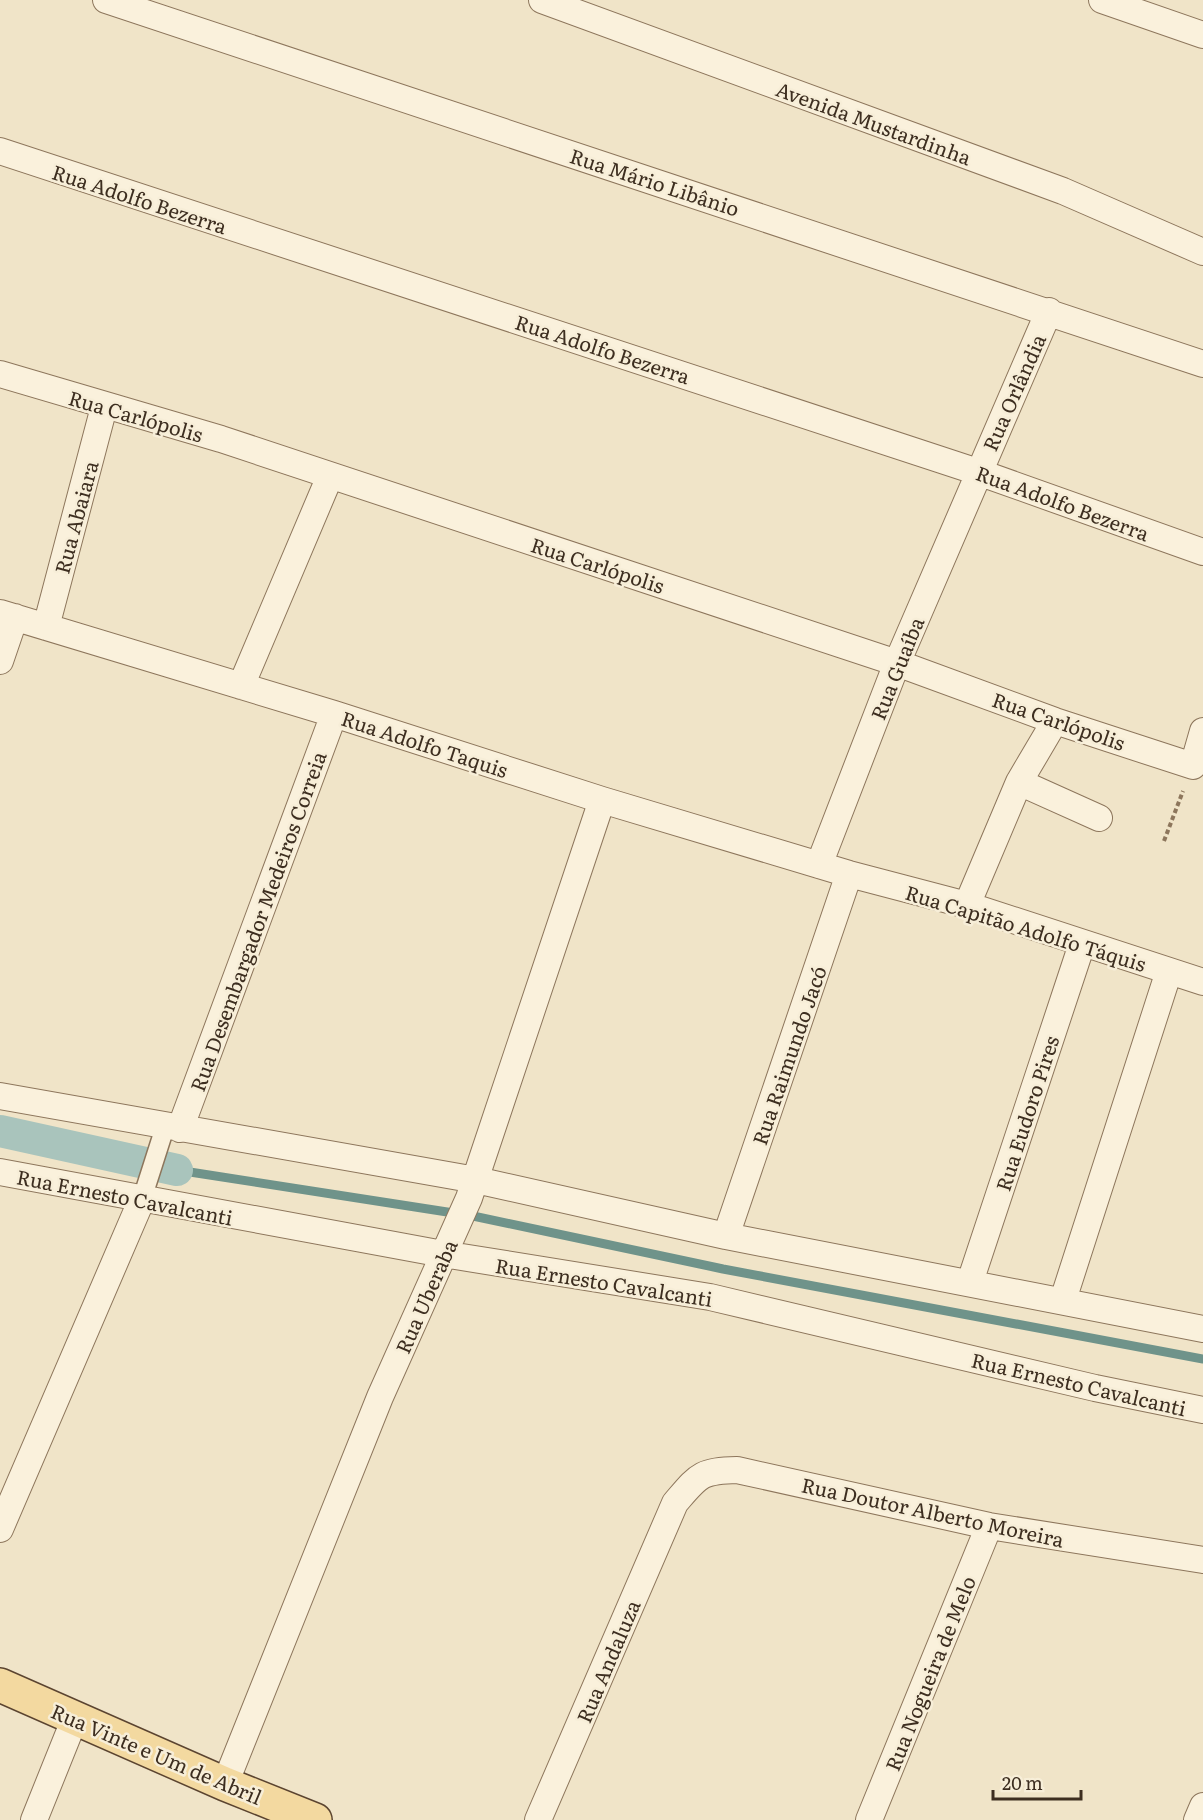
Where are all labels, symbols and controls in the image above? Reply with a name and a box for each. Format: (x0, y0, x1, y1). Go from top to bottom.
street label: Avenida Mustardinha (772, 73, 976, 171)
street label: Rua Mário Libânio (566, 139, 744, 223)
street label: Rua Adolfo Bezerra (49, 156, 231, 240)
street label: Rua Adolfo Bezerra (512, 306, 694, 390)
street label: Rua Orlândia (974, 328, 1052, 455)
street label: Rua Carlópolis (65, 381, 207, 449)
street label: Rua Abaiara (46, 457, 105, 577)
street label: Rua Adolfo Bezerra (972, 457, 1154, 547)
street label: Rua Carlópolis (527, 528, 669, 600)
street label: Rua Guaíba (862, 612, 930, 724)
street label: Rua Carlópolis (989, 683, 1129, 757)
street label: Rua Adolfo Taquis (338, 702, 512, 784)
street label: Rua Desembargador Medeiros Correia (181, 746, 333, 1095)
street label: Rua Capitão Adolfo Táquis (902, 876, 1150, 978)
street label: Rua Raimundo Jacó (743, 961, 833, 1149)
street label: Rua Eudoro Pires (987, 1031, 1065, 1195)
street label: Rua Ernesto Cavalcanti (14, 1160, 236, 1232)
street label: Rua Uberaba (386, 1234, 464, 1358)
street label: Rua Ernesto Cavalcanti (493, 1249, 715, 1313)
street label: Rua Ernesto Cavalcanti (969, 1344, 1190, 1422)
street label: Rua Doutor Alberto Moreira (799, 1469, 1067, 1554)
street label: Rua Nogueira de Melo (876, 1571, 982, 1775)
street label: Rua Andaluza (568, 1595, 646, 1727)
street label: Rua Vinte e Um de Abril (47, 1695, 267, 1811)
scale bar (993, 1763, 1082, 1801)
text: 20 m (1002, 1769, 1043, 1796)

